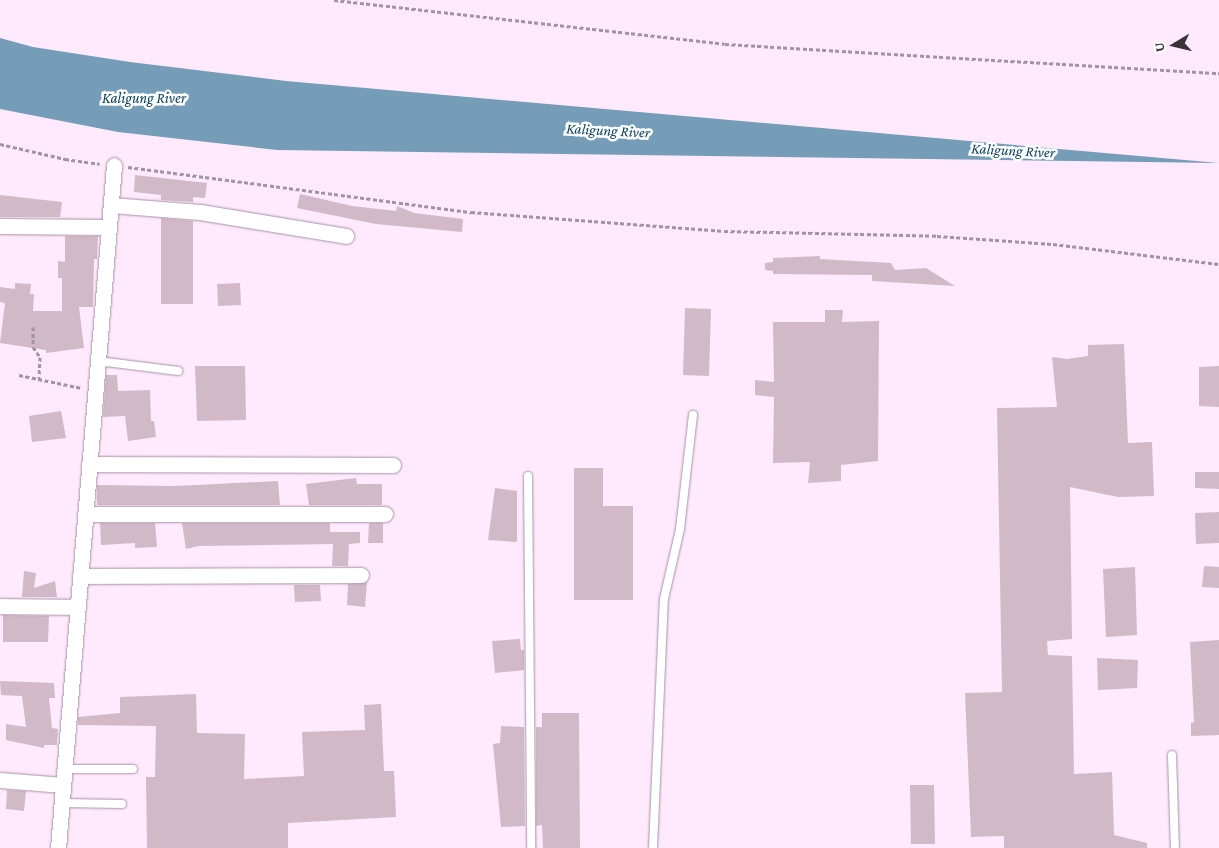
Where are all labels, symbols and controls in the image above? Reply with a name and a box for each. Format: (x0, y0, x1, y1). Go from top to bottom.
north arrow (1149, 20, 1199, 70)
text: U (1151, 41, 1168, 53)
water label: Kaligung River (102, 90, 186, 108)
water label: Kaligung River (566, 120, 650, 142)
water label: Kaligung River (971, 140, 1055, 162)

